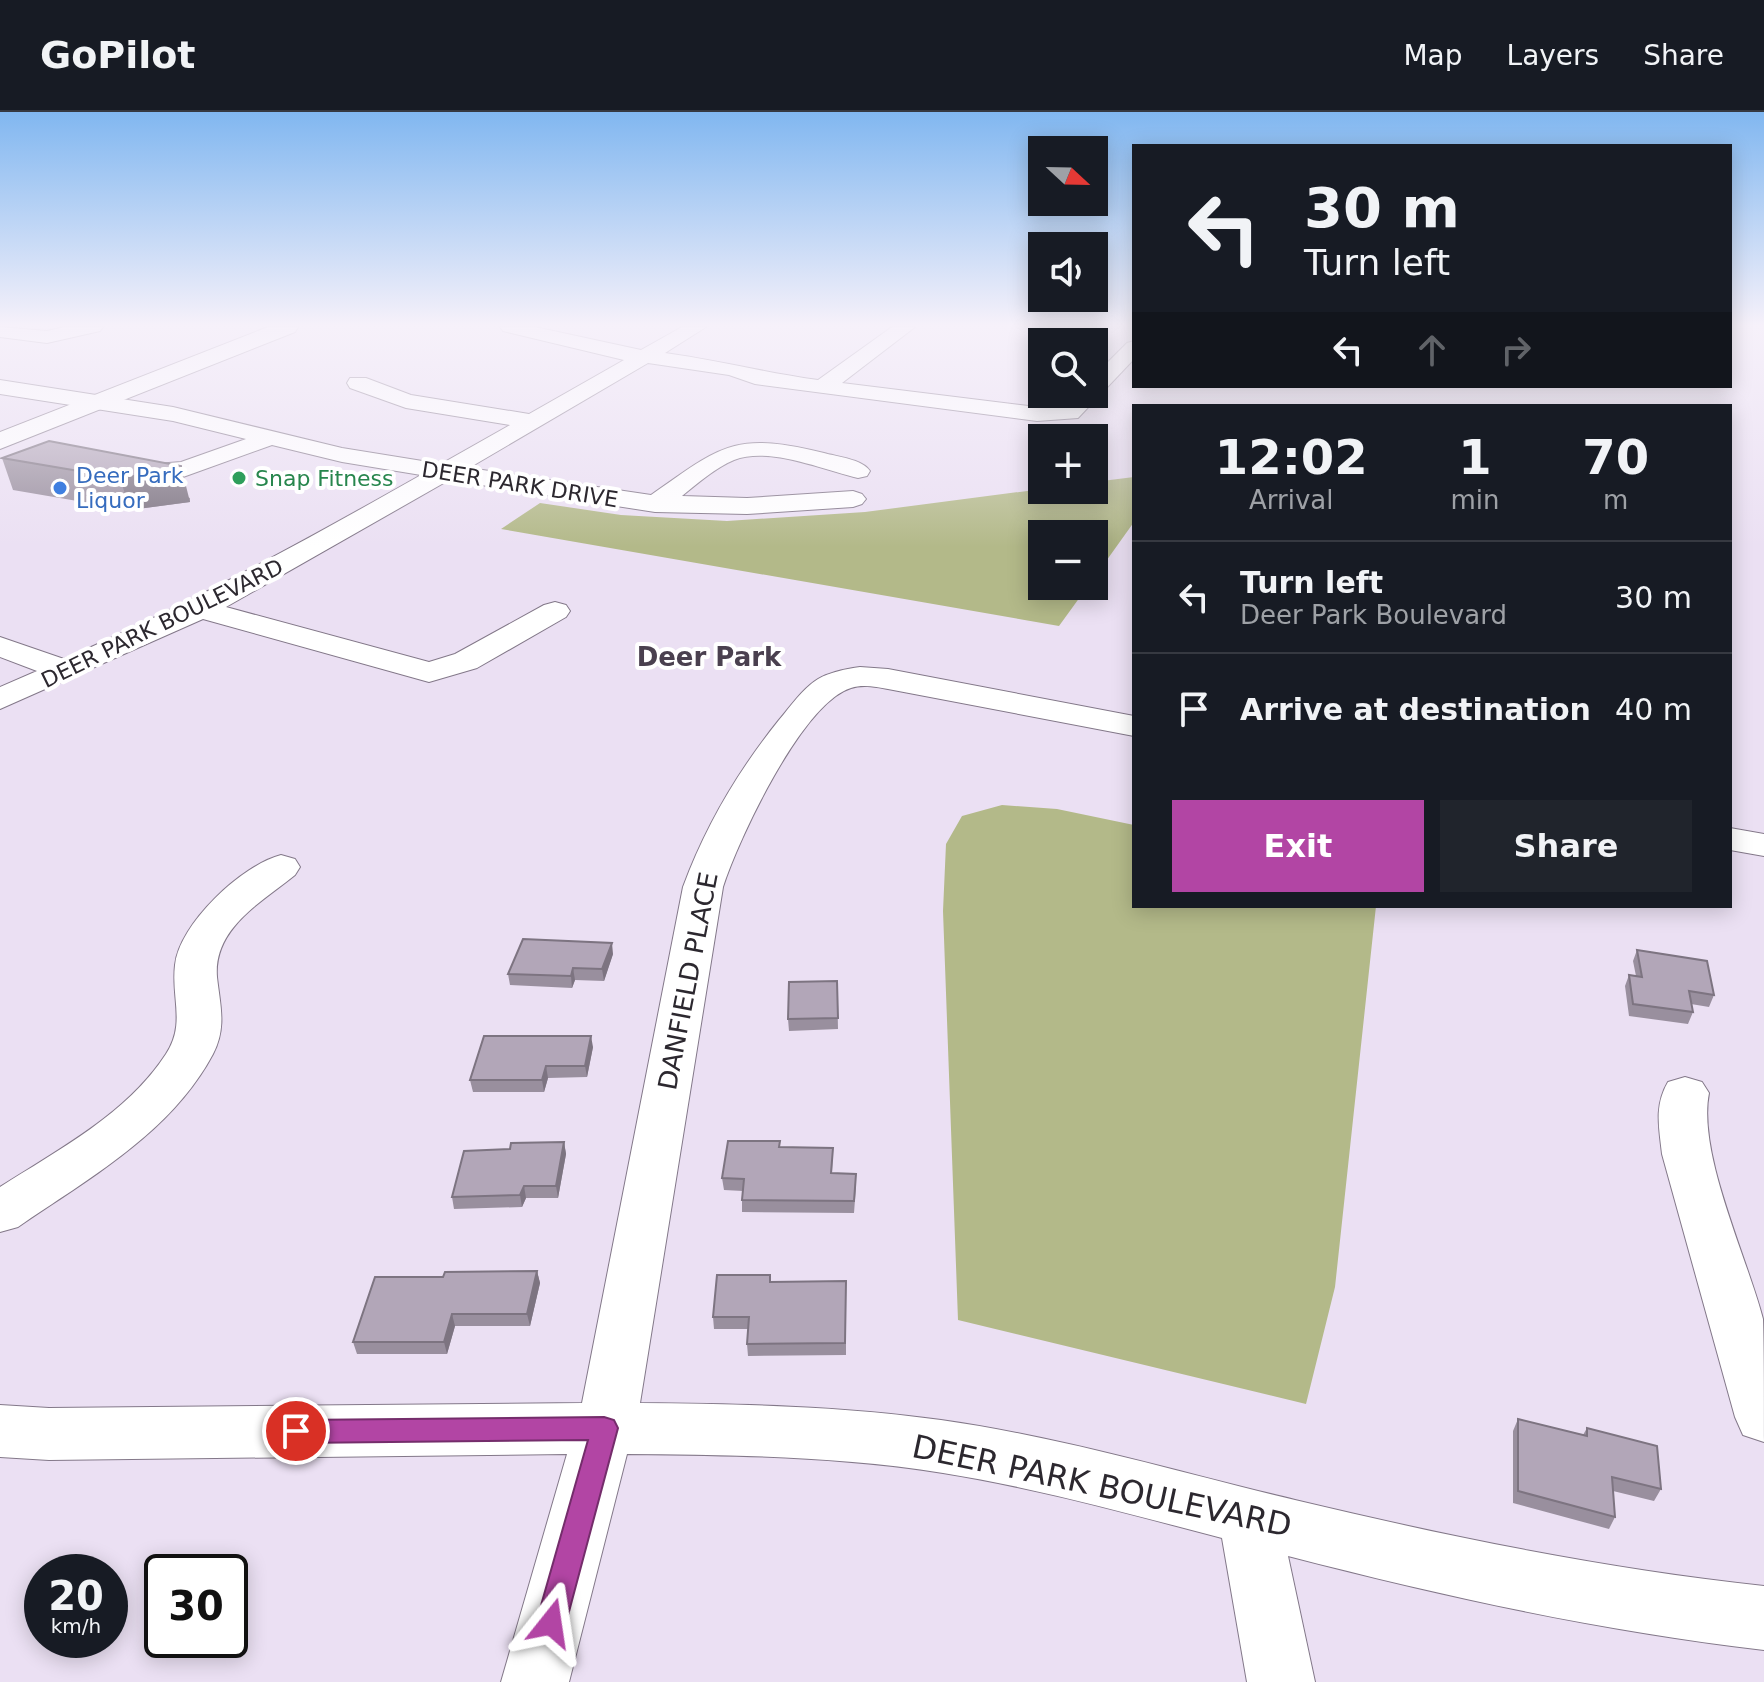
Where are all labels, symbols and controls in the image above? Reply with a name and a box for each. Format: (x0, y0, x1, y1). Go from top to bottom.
text: GoPilot (40, 33, 195, 77)
text: Map (1403, 39, 1463, 72)
text: Layers (1507, 39, 1599, 72)
text: Share (1643, 39, 1724, 72)
north arrow (1028, 136, 1108, 216)
map controls (1028, 136, 1108, 600)
text: 30 m (1304, 175, 1460, 240)
icon: left (1172, 176, 1276, 280)
button: sound (1028, 232, 1108, 312)
text: Turn left (1304, 242, 1450, 283)
button: search (1028, 328, 1108, 408)
icon: left (1326, 328, 1370, 372)
icon: ahead (1410, 328, 1454, 372)
icon: right (1494, 328, 1538, 372)
button: + (1028, 424, 1108, 504)
text: 12:02 (1215, 429, 1368, 485)
text: 1 (1458, 429, 1492, 485)
text: 70 (1582, 429, 1649, 485)
street label: DEER PARK DRIVE (420, 457, 620, 512)
place label: Deer Park Liquor (76, 463, 184, 513)
place label: Snap Fitness (255, 466, 394, 491)
marker: Snap Fitness (230, 469, 248, 487)
marker: Deer Park Liquor (51, 479, 69, 497)
text: Arrival (1249, 485, 1333, 515)
text: min (1450, 485, 1500, 515)
text: m (1603, 485, 1628, 515)
button: − (1028, 520, 1108, 600)
street label: DEER PARK BOULEVARD (37, 554, 287, 693)
text: Turn left (1240, 565, 1383, 600)
icon: left (1172, 575, 1216, 619)
text: 30 m (1615, 580, 1692, 615)
text: Deer Park Boulevard (1240, 600, 1507, 630)
district label: Deer Park (637, 642, 782, 672)
icon: arrive (1172, 687, 1216, 731)
text: Arrive at destination (1240, 692, 1591, 727)
text: 40 m (1615, 692, 1692, 727)
button: Exit (1172, 800, 1424, 892)
button: Share (1440, 800, 1692, 892)
street label: DANFIELD PLACE (652, 870, 724, 1092)
pin (262, 1397, 330, 1465)
icon: arrive (274, 1409, 318, 1453)
street label: DEER PARK BOULEVARD (909, 1427, 1295, 1545)
speed limit sign: 30 (144, 1554, 248, 1658)
text: 20 (48, 1573, 104, 1619)
position arrow (509, 1581, 593, 1665)
text: km/h (51, 1614, 101, 1638)

